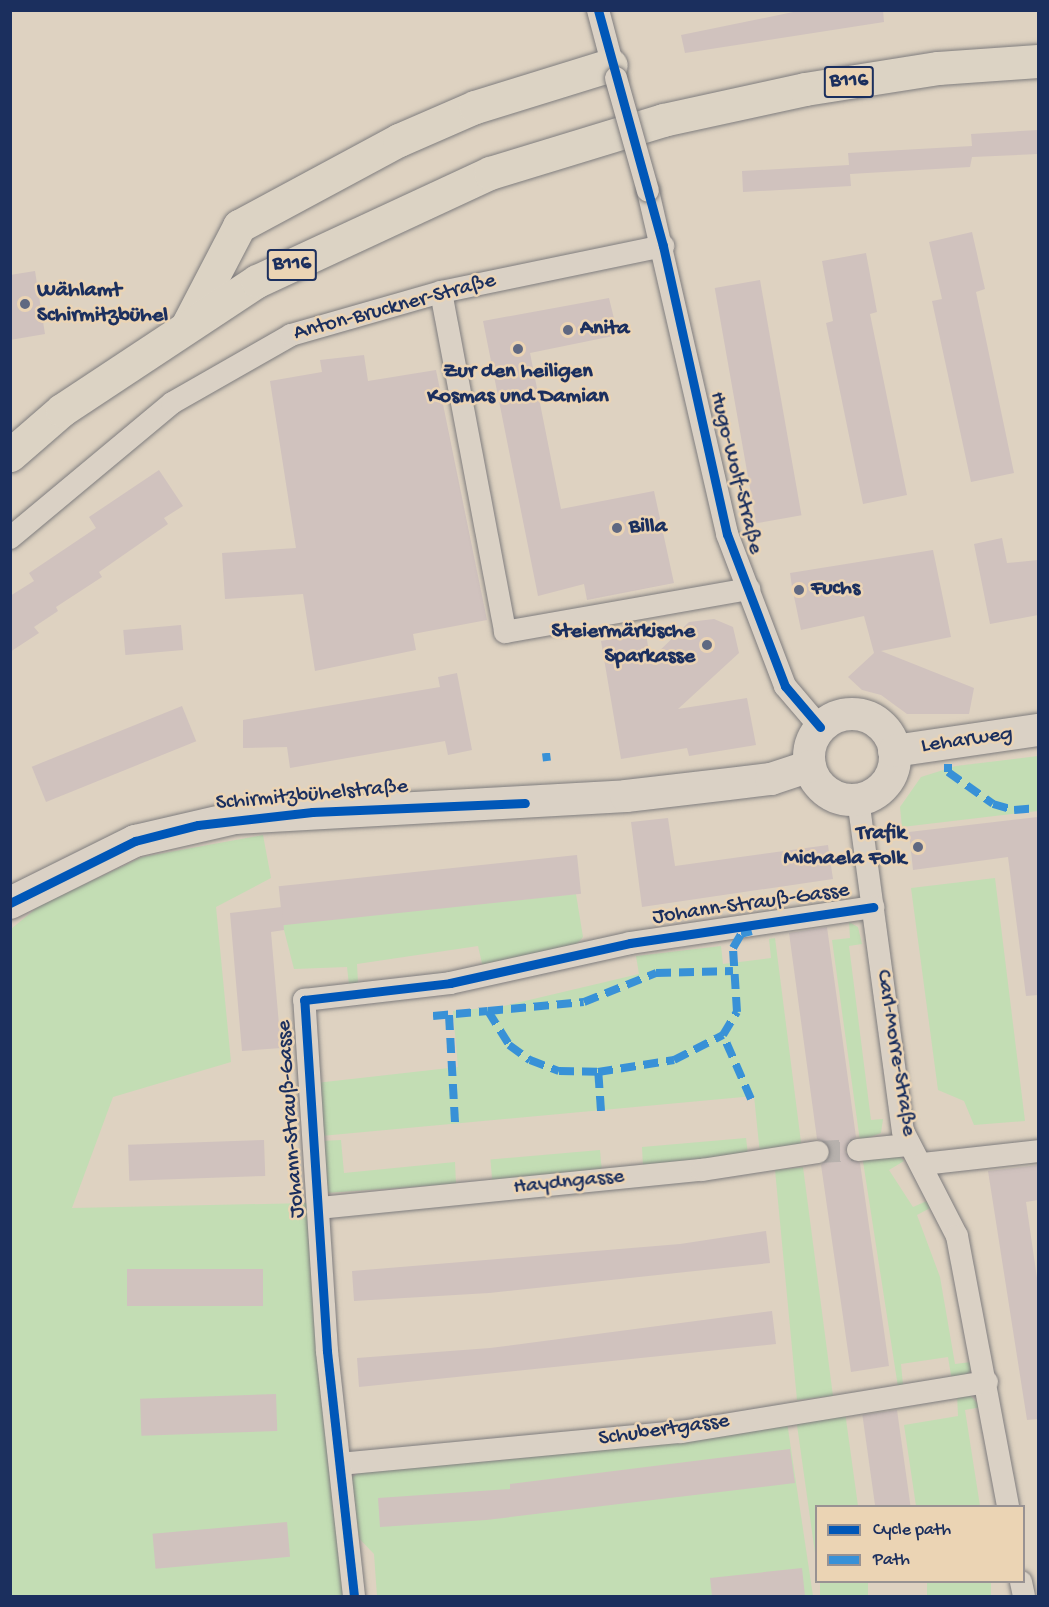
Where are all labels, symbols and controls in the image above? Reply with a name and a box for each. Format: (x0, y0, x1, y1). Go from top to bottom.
road number: B116 (824, 64, 874, 100)
road number: B116 (266, 247, 318, 283)
street label: Anton-Bruckner-Straße (291, 268, 499, 348)
place label: Wählamt Schirmitzbühel (37, 278, 168, 330)
marker: Wählamt Schirmitzbühel (18, 297, 32, 311)
place label: Anita (580, 317, 629, 343)
marker: Anita (561, 323, 575, 337)
marker: Zur den heiligen Kosmas und Damian (511, 342, 525, 356)
place label: Zur den heiligen Kosmas und Damian (427, 359, 609, 410)
street label: Hugo-Wolf-Straße (702, 389, 768, 557)
place label: Billa (629, 515, 667, 541)
marker: Billa (610, 521, 624, 535)
place label: Fuchs (811, 577, 860, 603)
marker: Fuchs (792, 583, 806, 597)
place label: Steiermärkische Sparkasse (552, 619, 695, 670)
marker: Steiermärkische Sparkasse (700, 638, 714, 652)
street label: Leharweg (920, 722, 1014, 760)
street label: Schirmitzbühelstraße (215, 774, 409, 818)
place label: Trafik Michaela Folk (783, 821, 906, 872)
marker: Trafik Michaela Folk (911, 840, 925, 854)
street label: Johann-Strauß-Gasse (651, 878, 851, 932)
street label: Carl-Morre-Straße (869, 968, 921, 1138)
street label: Johann-Strauß-Gasse (272, 1019, 312, 1219)
street label: Haydngasse (512, 1164, 626, 1202)
street label: Schubertgasse (597, 1409, 731, 1453)
legend (815, 1505, 1025, 1583)
text: Cycle path (873, 1520, 951, 1541)
text: Path (873, 1550, 910, 1571)

